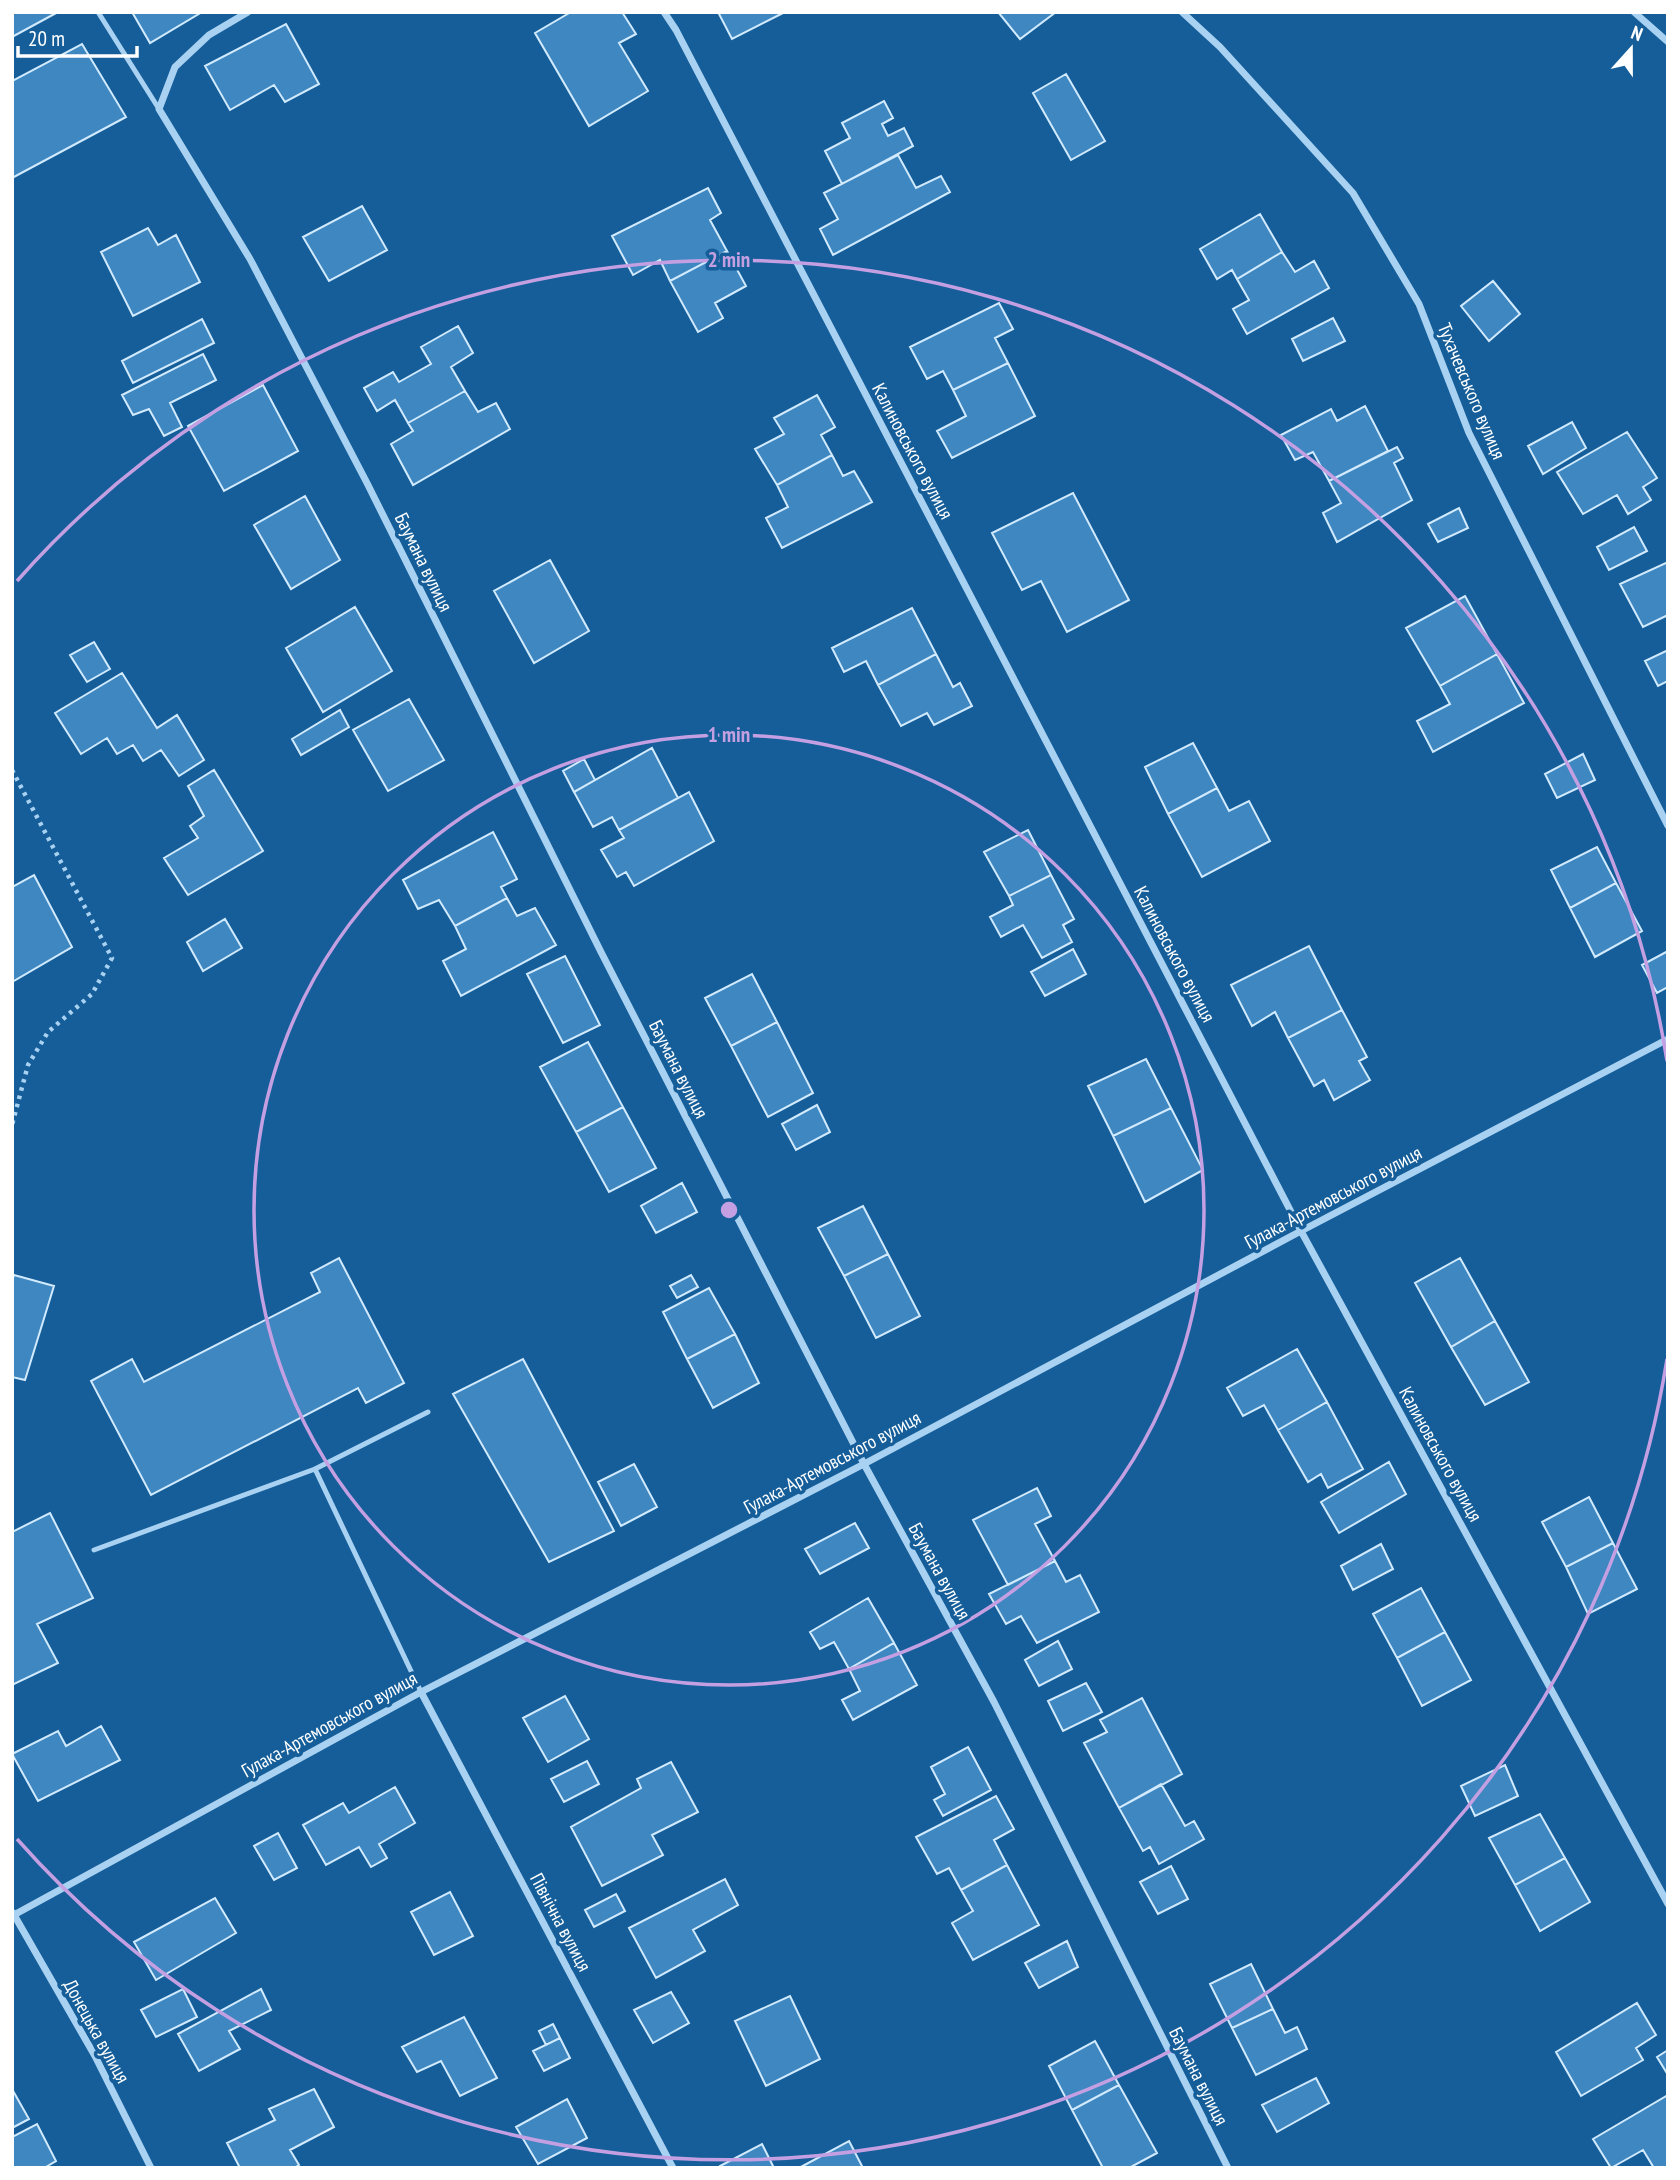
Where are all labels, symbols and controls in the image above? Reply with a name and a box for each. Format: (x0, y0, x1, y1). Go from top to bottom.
scale bar (18, 14, 136, 58)
north arrow (1596, 14, 1666, 84)
text: N (1628, 20, 1646, 46)
text: 20 m (28, 25, 65, 52)
text: 2 min (708, 246, 750, 273)
street label: Тухачевського вулиця (1433, 319, 1511, 463)
street label: Калиновського вулиця (867, 379, 959, 523)
street label: Баумана вулиця (390, 509, 458, 615)
text: 1 min (708, 721, 750, 748)
street label: Калиновського вулиця (1129, 882, 1221, 1026)
street label: Баумана вулиця (644, 1016, 714, 1122)
street label: Гулака-Артемовського вулиця (1240, 1140, 1426, 1254)
centre of rings (717, 1198, 741, 1222)
street label: Калиновського вулиця (1394, 1382, 1488, 1526)
street label: Гулака-Артемовського вулиця (739, 1405, 925, 1519)
street label: Баумана вулиця (904, 1518, 976, 1624)
street label: Гулака-Артемовського вулиця (237, 1666, 421, 1782)
street label: Північна вулиця (525, 1869, 597, 1975)
street label: Донецька вулиця (59, 1975, 135, 2087)
street label: Баумана вулиця (1164, 2023, 1234, 2129)

